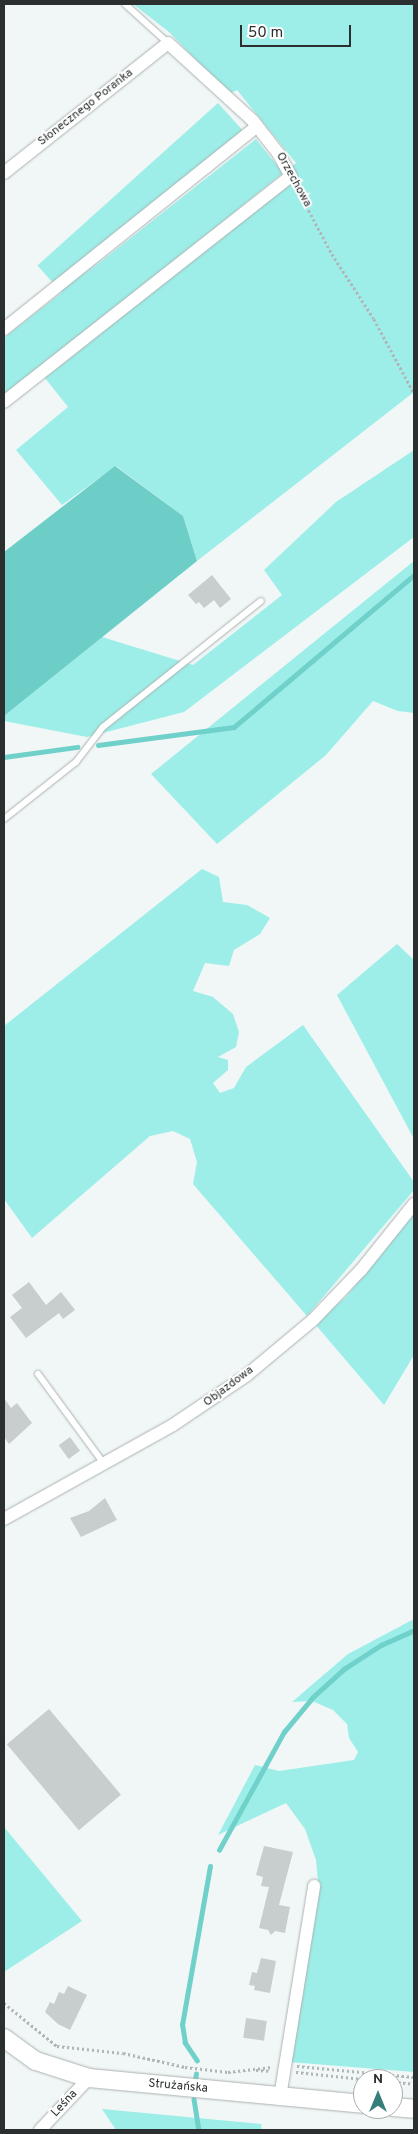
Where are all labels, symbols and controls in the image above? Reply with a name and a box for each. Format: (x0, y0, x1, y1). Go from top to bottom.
scale bar (243, 15, 354, 47)
text: 50 m (248, 24, 283, 43)
street label: Słonecznego Poranka (36, 66, 136, 150)
street label: Orzechowa (272, 150, 314, 210)
street label: Objazdowa (201, 1364, 257, 1410)
north arrow (353, 2069, 403, 2119)
text: N (373, 2071, 383, 2088)
street label: Strużańska (148, 2077, 208, 2097)
street label: Leśna (49, 2087, 81, 2121)

